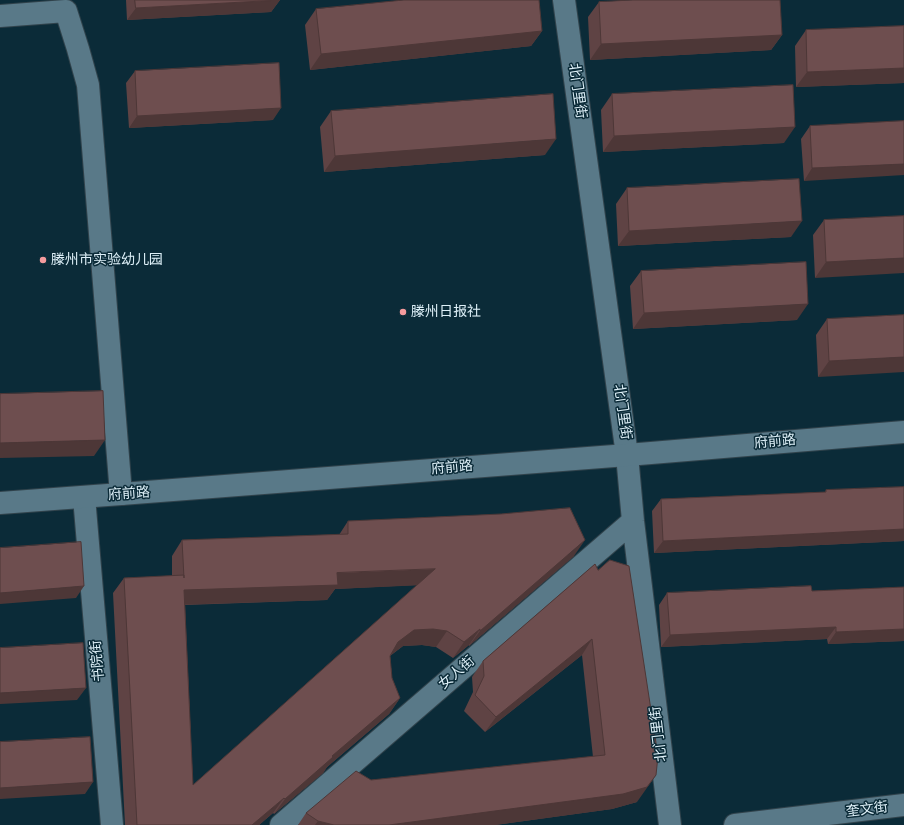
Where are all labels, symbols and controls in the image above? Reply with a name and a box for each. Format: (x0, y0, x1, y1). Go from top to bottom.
street label: 北门里街 (565, 62, 589, 120)
place label: 滕州市实验幼儿园 (51, 252, 163, 268)
marker: 滕州市实验幼儿园 (38, 255, 48, 265)
place label: 滕州日报社 (411, 304, 481, 320)
marker: 滕州日报社 (398, 307, 408, 317)
street label: 北门里街 (610, 383, 634, 441)
street label: 府前路 (753, 432, 797, 452)
street label: 府前路 (430, 458, 474, 478)
street label: 府前路 (107, 484, 151, 504)
street label: 书院街 (88, 639, 108, 683)
street label: 女人街 (436, 653, 478, 693)
street label: 北门里街 (647, 705, 671, 763)
street label: 奎文街 (845, 799, 889, 821)

